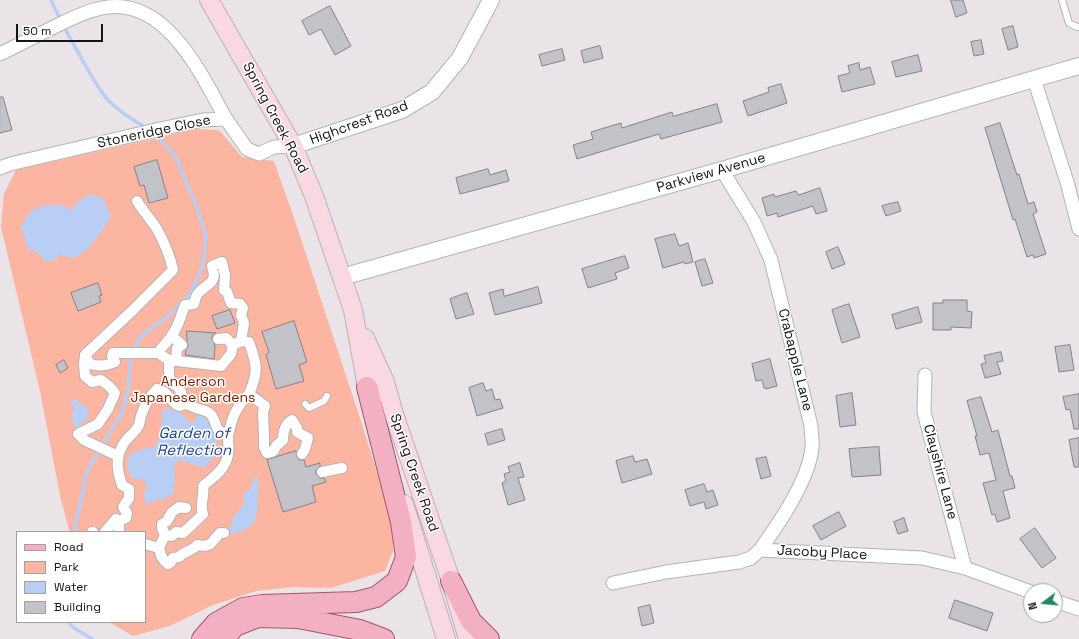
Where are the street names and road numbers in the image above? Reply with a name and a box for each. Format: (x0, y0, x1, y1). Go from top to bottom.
street label: Spring Creek Road (239, 60, 311, 176)
street label: Highcrest Road (308, 97, 410, 149)
street label: Stoneridge Close (96, 112, 212, 152)
street label: Parkview Avenue (655, 149, 767, 197)
street label: Crabapple Lane (774, 307, 816, 413)
street label: Spring Creek Road (386, 412, 442, 534)
street label: Clayshire Lane (919, 423, 961, 521)
street label: Jacoby Place (776, 542, 868, 564)

